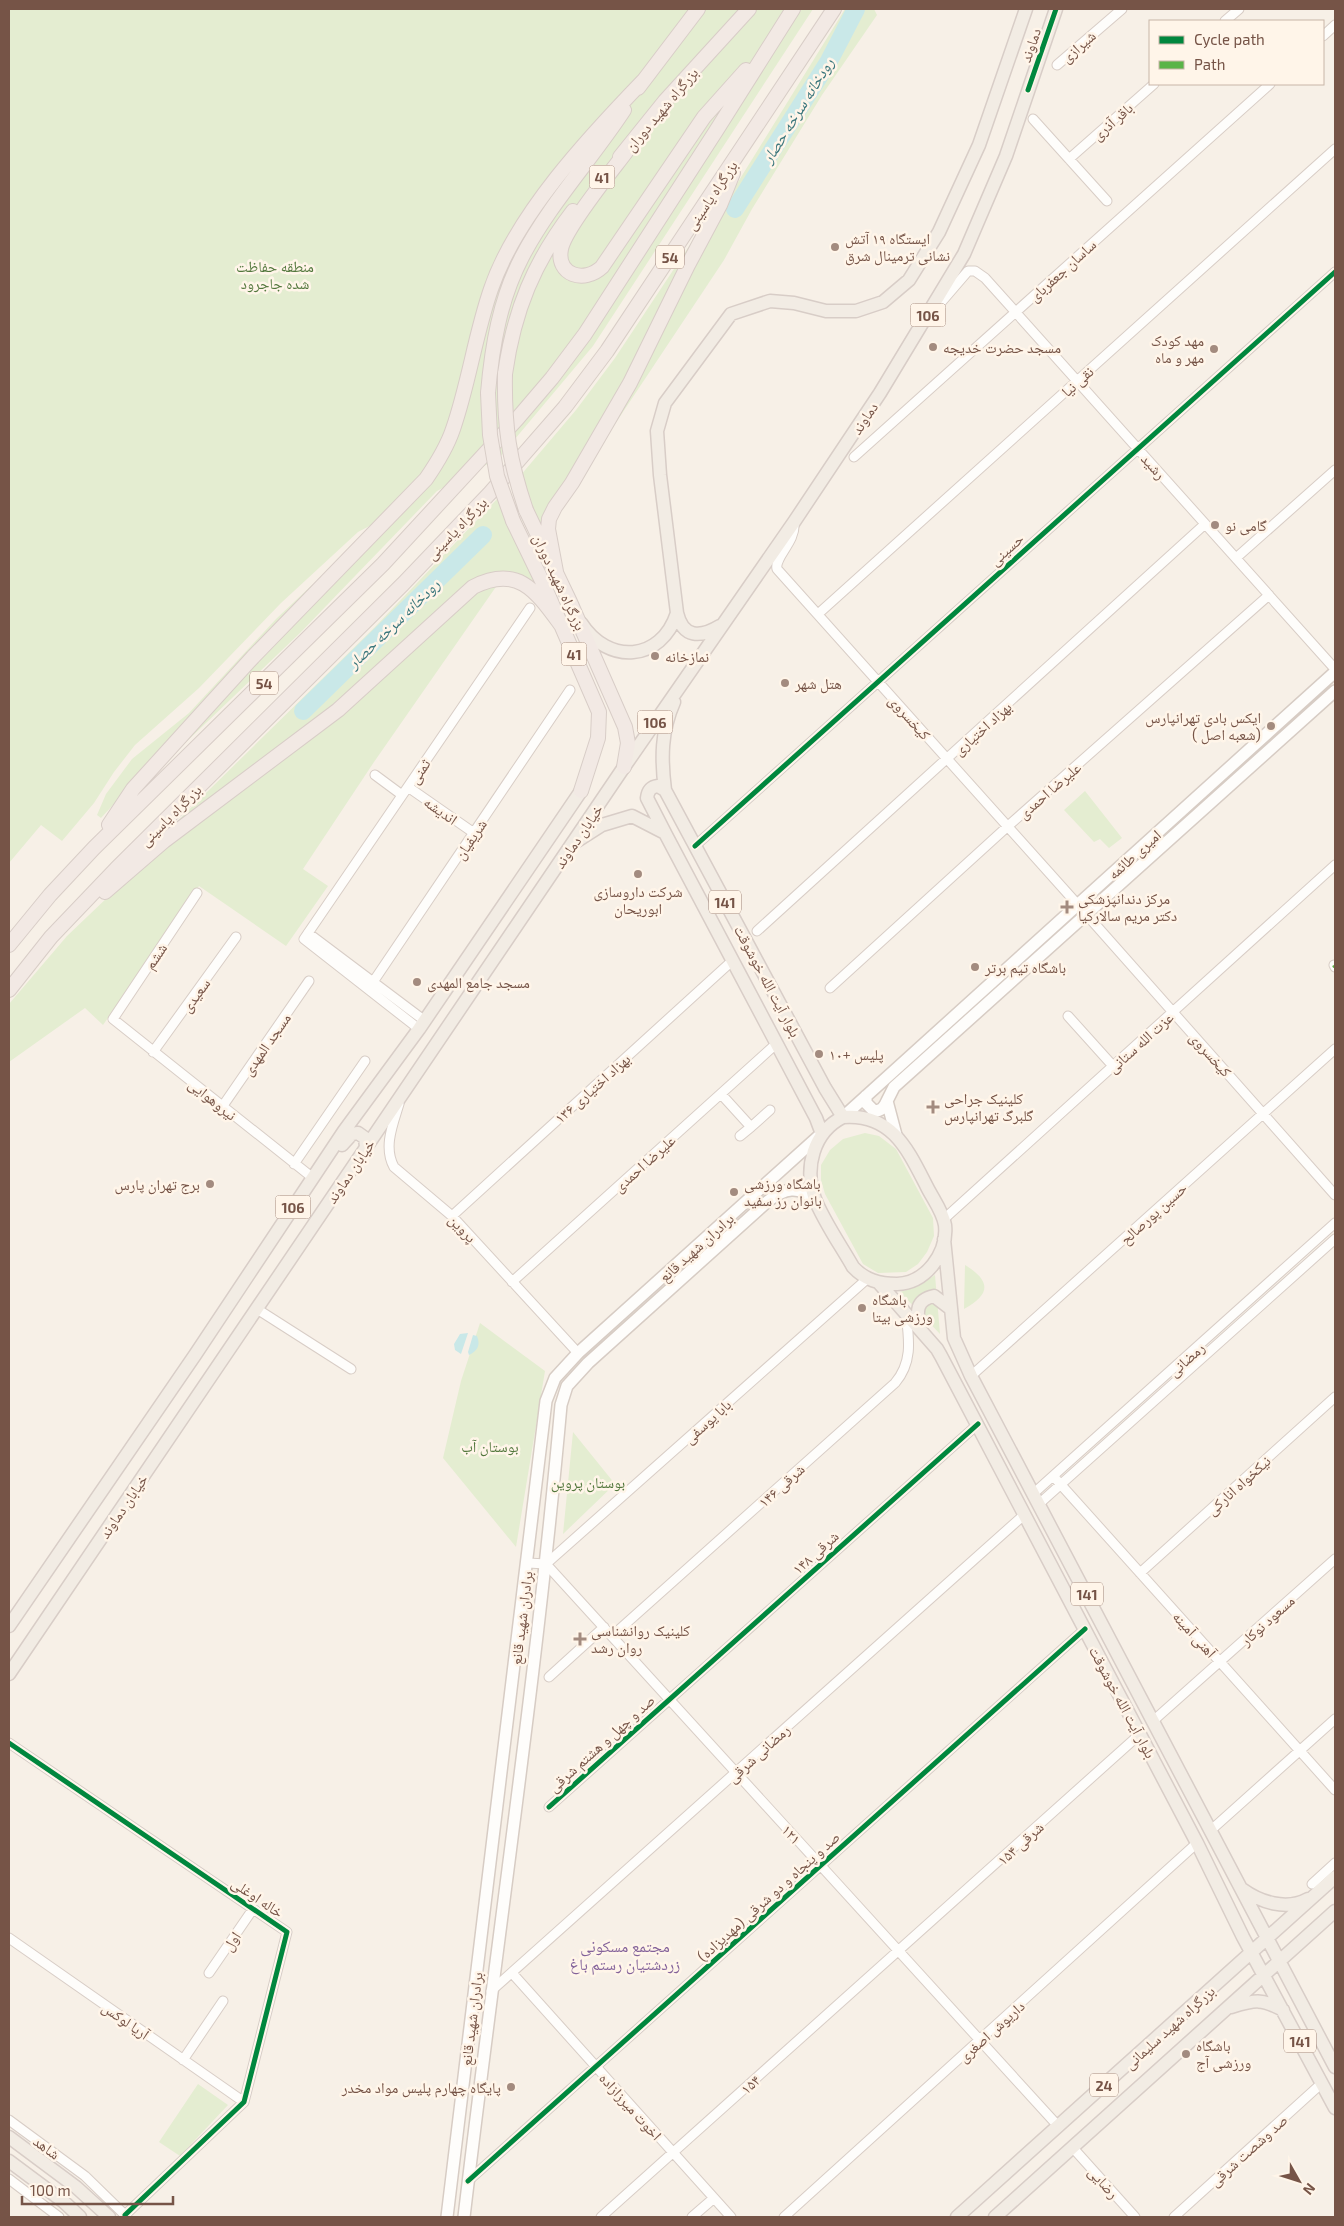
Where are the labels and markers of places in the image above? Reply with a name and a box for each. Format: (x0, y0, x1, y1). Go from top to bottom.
place label: ایستگاه ۱۹ آتش نشانی ترمینال شرق (845, 229, 950, 266)
marker: ایستگاه ۱۹ آتش نشانی ترمینال شرق (829, 241, 841, 253)
place label: مهد کودک مهر و ماه (1151, 331, 1204, 367)
place label: مسجد حضرت خدیجه (943, 338, 1061, 357)
marker: مسجد حضرت خدیجه (927, 341, 939, 353)
marker: مهد کودک مهر و ماه (1208, 343, 1220, 355)
place label: گامی نو (1225, 516, 1267, 536)
marker: گامی نو (1209, 519, 1221, 531)
place label: نمازخانه (665, 647, 709, 666)
marker: نمازخانه (649, 650, 661, 662)
place label: هتل شهر (794, 674, 842, 694)
marker: هتل شهر (779, 677, 791, 689)
place label: ایکس بادی تهرانپارس ( شعبه اصل) (1145, 708, 1261, 745)
marker: ایکس بادی تهرانپارس ( شعبه اصل) (1265, 720, 1277, 732)
marker: شرکت داروسازی ابوریحان (632, 868, 644, 880)
place label: شرکت داروسازی ابوریحان (593, 882, 683, 919)
place label: مرکز دندانپزشکی دکتر مریم سالارکیا (1078, 889, 1177, 926)
marker: مرکز دندانپزشکی دکتر مریم سالارکیا (1060, 900, 1074, 914)
place label: باشگاه تیم برتر (984, 958, 1066, 978)
marker: باشگاه تیم برتر (969, 961, 981, 973)
place label: مسجد جامع المهدی (427, 973, 530, 993)
marker: مسجد جامع المهدی (411, 976, 423, 988)
place label: پلیس +١٠ (829, 1045, 884, 1065)
marker: پلیس +١٠ (813, 1048, 825, 1060)
place label: کلینیک جراحی گلبرگ تهرانپارس (944, 1089, 1034, 1126)
marker: کلینیک جراحی گلبرگ تهرانپارس (926, 1100, 940, 1114)
place label: باشگاه ورزشی بانوان رز سفید (744, 1174, 822, 1211)
place label: برج تهران پارس (114, 1175, 200, 1195)
marker: برج تهران پارس (204, 1178, 216, 1190)
marker: باشگاه ورزشی بانوان رز سفید (728, 1186, 740, 1198)
place label: باشگاه ورزشی بیتا (872, 1290, 933, 1327)
marker: باشگاه ورزشی بیتا (856, 1302, 868, 1314)
place label: کلینیک روانشناسی روان رشد (591, 1621, 690, 1658)
marker: کلینیک روانشناسی روان رشد (573, 1632, 587, 1646)
place label: باشگاه ورزشی آج (1196, 2036, 1251, 2073)
marker: باشگاه ورزشی آج (1180, 2048, 1192, 2060)
place label: پایگاه چهارم پلیس مواد مخدر (341, 2078, 501, 2098)
marker: پایگاه چهارم پلیس مواد مخدر (505, 2081, 517, 2093)

